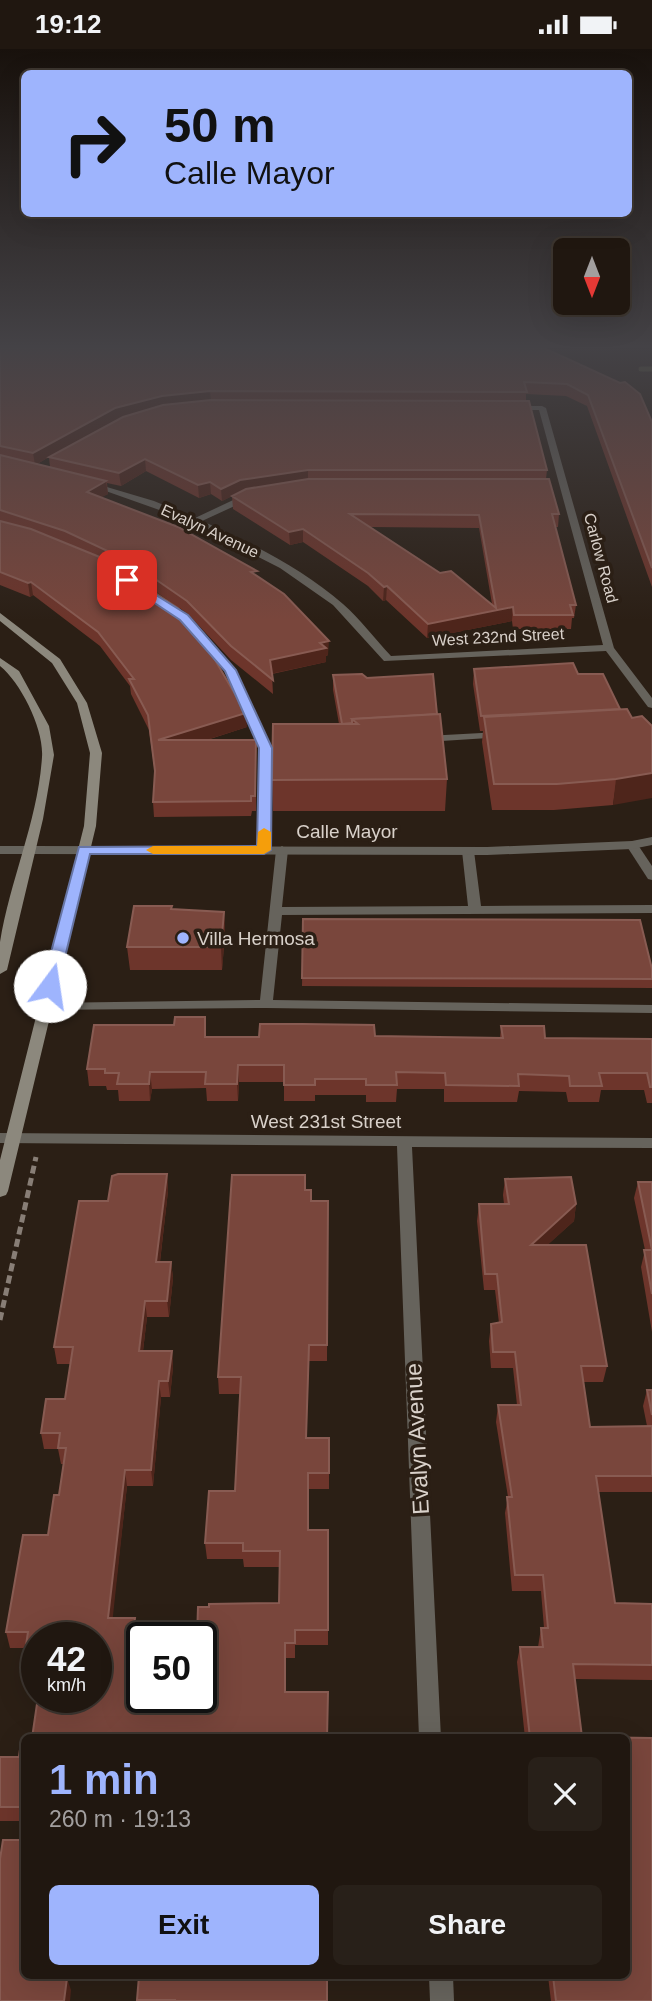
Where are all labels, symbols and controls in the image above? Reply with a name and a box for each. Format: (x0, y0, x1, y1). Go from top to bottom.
text: 19:12 (35, 9, 102, 39)
icon: right (49, 98, 140, 189)
text: 50 m (164, 98, 276, 152)
text: Calle Mayor (164, 155, 335, 191)
north arrow (553, 238, 630, 315)
map controls (553, 238, 630, 315)
street label: Evalyn Avenue (159, 501, 262, 561)
street label: Carlow Road (581, 511, 621, 605)
pin (97, 550, 157, 610)
icon: arrive (108, 561, 146, 599)
street label: West 232nd Street (432, 625, 565, 649)
street label: Calle Mayor (296, 821, 398, 842)
place label: Villa Hermosa (197, 928, 315, 949)
marker: Villa Hermosa (175, 930, 191, 946)
position arrow (13, 949, 87, 1023)
street label: West 231st Street (251, 1111, 402, 1132)
street label: Evalyn Avenue (400, 1363, 434, 1515)
speed limit sign: 50 (126, 1622, 217, 1713)
text: 42 (47, 1639, 86, 1678)
text: km/h (47, 1675, 86, 1695)
text: 1 min (49, 1756, 159, 1803)
button: close (528, 1757, 602, 1831)
text: 260 m · 19:13 (49, 1806, 191, 1832)
button: Exit (49, 1885, 319, 1965)
button: Share (333, 1885, 602, 1965)

